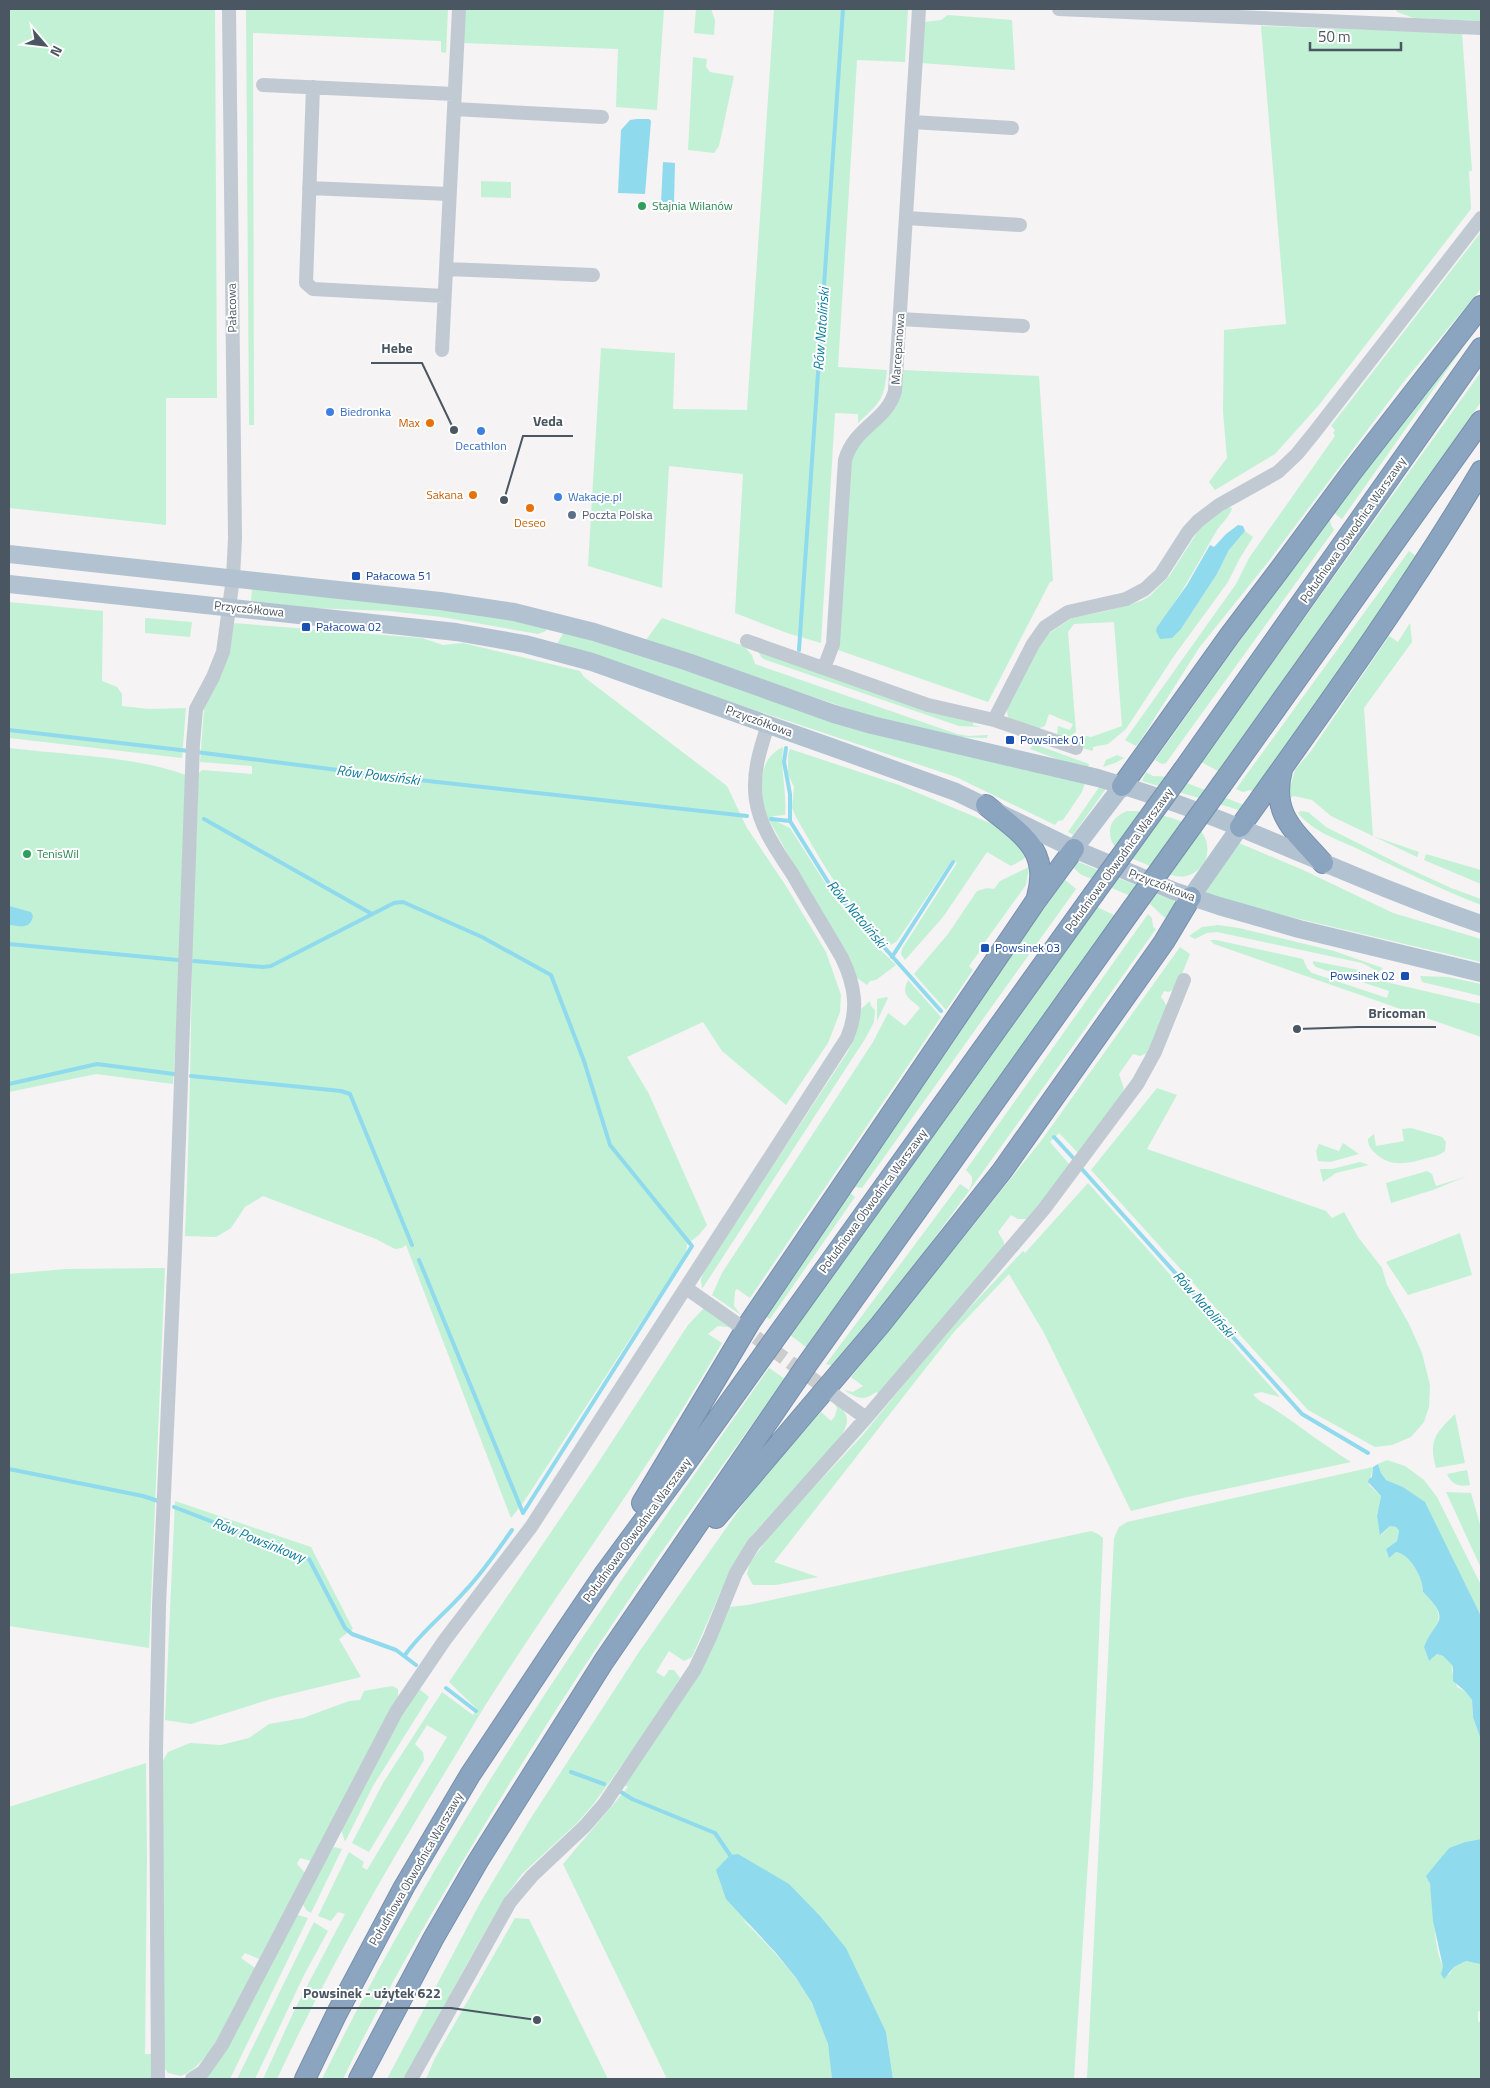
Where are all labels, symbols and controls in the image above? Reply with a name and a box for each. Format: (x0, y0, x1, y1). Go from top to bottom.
north arrow (20, 20, 70, 70)
scale bar (1310, 20, 1401, 52)
text: 50 m (1318, 25, 1351, 48)
text: N (45, 42, 68, 61)
place label: Stajnia Wilanów (652, 196, 733, 215)
marker: Stajnia Wilanów (636, 200, 648, 212)
street label: Pałacowa (222, 283, 241, 333)
water label: Rów Natoliński (807, 285, 834, 371)
street label: Marcepanowa (886, 313, 909, 385)
callout: Hebe (371, 334, 422, 363)
text: Hebe (381, 337, 413, 358)
place label: Biedronka (340, 402, 391, 421)
marker: Biedronka (324, 406, 336, 418)
callout: Veda (523, 407, 573, 436)
text: Veda (533, 410, 563, 431)
place label: Max (398, 413, 421, 432)
marker: Max (424, 417, 436, 429)
marker: Decathlon (475, 425, 487, 437)
place label: Decathlon (455, 436, 507, 455)
street label: Południowa Obwodnica Warszawy (1295, 453, 1411, 607)
place label: Sakana (426, 485, 463, 504)
place label: Wakacje.pl (568, 487, 622, 506)
marker: Sakana (467, 489, 479, 501)
marker: Wakacje.pl (552, 491, 564, 503)
marker: Deseo (524, 502, 536, 514)
place label: Poczta Polska (582, 505, 652, 524)
marker: Poczta Polska (566, 509, 578, 521)
place label: Deseo (514, 513, 546, 532)
place label: Pałacowa 51 (366, 566, 431, 585)
marker: Pałacowa 51 (350, 570, 362, 582)
street label: Przyczółkowa (213, 595, 285, 622)
place label: Pałacowa 02 (316, 617, 381, 636)
marker: Pałacowa 02 (300, 621, 312, 633)
street label: Przyczółkowa (723, 700, 795, 741)
place label: Powsinek 01 (1020, 730, 1085, 749)
marker: Powsinek 01 (1004, 734, 1016, 746)
water label: Rów Powsiński (335, 759, 423, 790)
street label: Południowa Obwodnica Warszawy (1060, 783, 1178, 936)
place label: TenisWil (37, 844, 79, 863)
marker: TenisWil (21, 848, 33, 860)
street label: Przyczółkowa (1126, 863, 1198, 906)
water label: Rów Natoliński (823, 875, 893, 954)
place label: Powsinek 03 (995, 938, 1060, 957)
marker: Powsinek 03 (979, 942, 991, 954)
place label: Powsinek 02 (1330, 966, 1395, 985)
marker: Powsinek 02 (1399, 970, 1411, 982)
callout: Bricoman (1358, 998, 1436, 1027)
text: Bricoman (1368, 1002, 1426, 1023)
street label: Południowa Obwodnica Warszawy (814, 1124, 932, 1277)
water label: Rów Natoliński (1169, 1266, 1241, 1343)
street label: Południowa Obwodnica Warszawy (578, 1453, 696, 1606)
water label: Rów Powsinkowy (210, 1511, 310, 1568)
street label: Południowa Obwodnica Warszawy (364, 1788, 468, 1949)
callout: Powsinek - użytek 622 (293, 1979, 451, 2008)
text: Powsinek - użytek 622 (303, 1982, 441, 2003)

